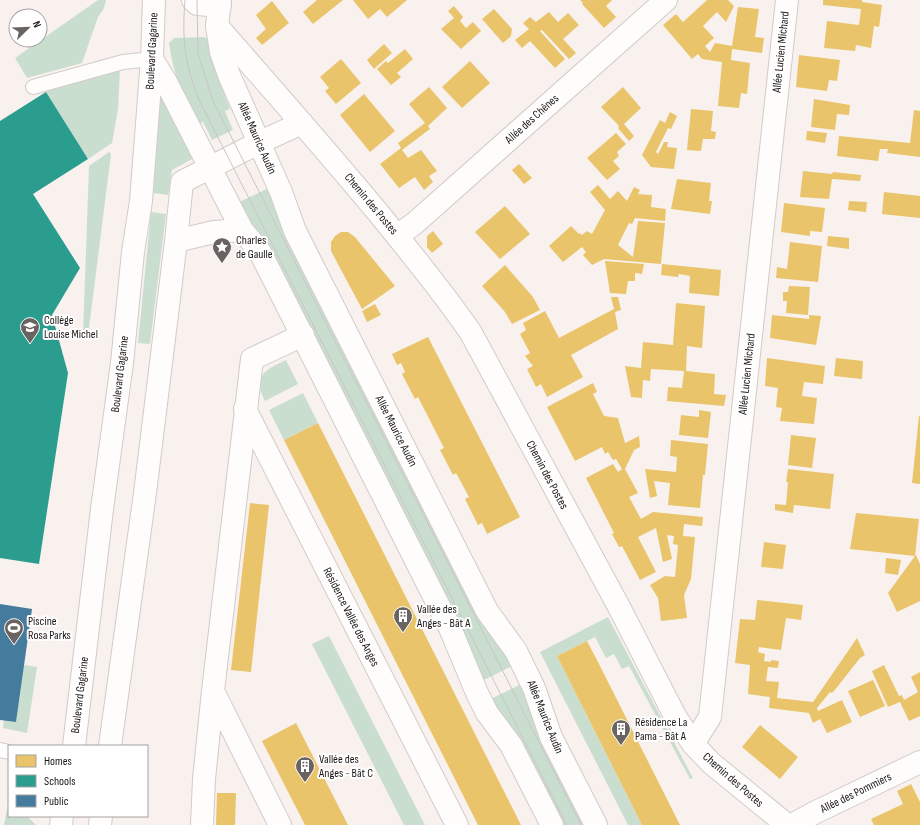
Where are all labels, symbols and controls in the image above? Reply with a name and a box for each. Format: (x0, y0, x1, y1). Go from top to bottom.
north arrow (8, 8, 48, 48)
street label: Allée Lucien Michard (769, 11, 793, 94)
street label: Boulevard Gagarine (142, 12, 162, 90)
text: N (30, 19, 44, 30)
street label: Allée des Chênes (501, 91, 562, 148)
street label: Allée Maurice Audin (234, 99, 280, 177)
street label: Chemin des Postes (341, 170, 401, 238)
place label: Charles de Gaulle (236, 233, 273, 262)
place icon: Charles de Gaulle (211, 236, 233, 264)
place label: Collège Louise Michel (44, 313, 98, 342)
school or university icon: Collège Louise Michel (19, 316, 41, 344)
street label: Allée Lucien Michard (735, 333, 759, 416)
street label: Boulevard Gagarine (108, 335, 132, 413)
street label: Allée Maurice Audin (371, 392, 420, 469)
street label: Chemin des Postes (523, 438, 571, 512)
street label: Résidence Vallée des Anges (320, 565, 382, 669)
place label: Vallée des Anges - Bât A (416, 602, 471, 631)
building icon: Vallée des Anges - Bât A (392, 605, 414, 633)
place label: Piscine Rosa Parks (28, 614, 71, 643)
sports icon: Piscine Rosa Parks (3, 617, 25, 645)
street label: Boulevard Gagarine (68, 656, 92, 734)
street label: Allée Maurice Audin (523, 677, 567, 756)
place label: Résidence La Pama - Bât A (635, 715, 688, 744)
building icon: Résidence La Pama - Bât A (610, 718, 632, 746)
legend (8, 745, 148, 817)
street label: Chemin des Postes (699, 749, 767, 811)
place label: Vallée des Anges - Bât C (318, 752, 373, 781)
text: Homes (44, 754, 72, 769)
building icon: Vallée des Anges - Bât C (294, 755, 316, 783)
street label: Allée des Pommiers (817, 769, 894, 817)
text: Schools (44, 774, 76, 789)
text: Public (44, 794, 69, 809)

